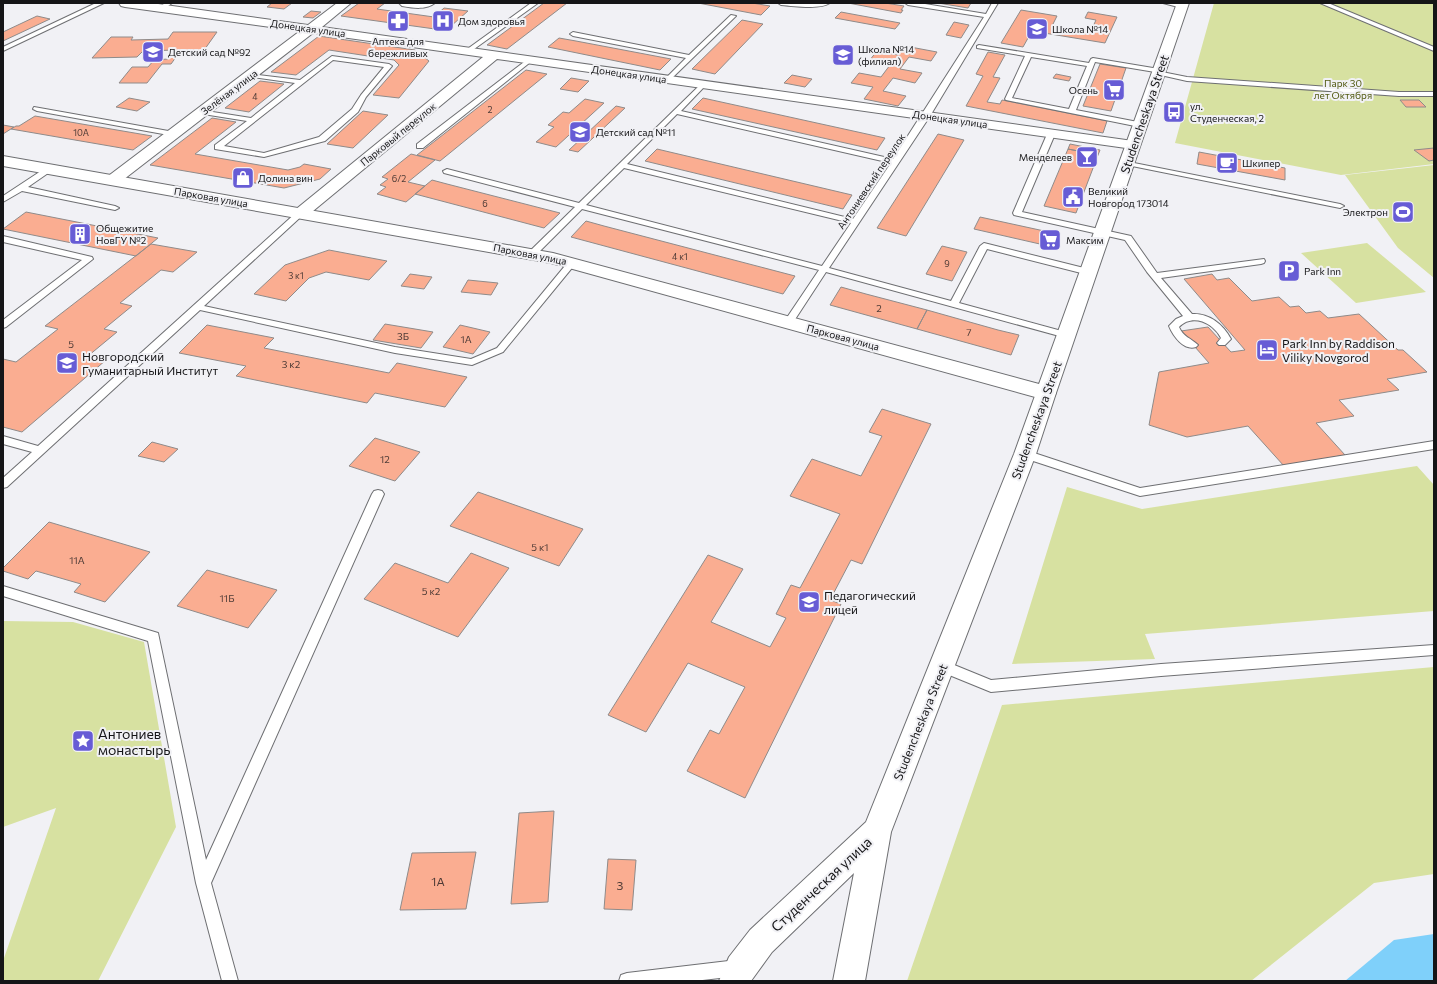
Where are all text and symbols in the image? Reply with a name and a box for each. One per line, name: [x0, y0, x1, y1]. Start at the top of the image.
pharmacy icon: Аптека для бережливых: [385, 8, 411, 34]
hospital icon: Дом здоровья: [430, 8, 456, 34]
place label: Дом здоровья: [458, 15, 525, 27]
school or university icon: Школа №14: [1024, 16, 1050, 42]
street label: Донецкая улица: [270, 17, 346, 39]
place label: Школа №14: [1052, 23, 1108, 35]
place label: Аптека для бережливых: [368, 35, 429, 59]
school or university icon: Детский сад №92: [140, 39, 166, 65]
school or university icon: Школа №14 (филиал): [830, 42, 856, 68]
place label: Школа №14 (филиал): [858, 43, 914, 67]
place label: Детский сад №92: [168, 46, 251, 58]
street label: Studencheskaya Street: [1117, 53, 1171, 175]
street label: Донецкая улица: [591, 63, 667, 85]
street label: Зелёная улица: [198, 67, 260, 117]
supermarket icon: Осень: [1101, 77, 1127, 103]
park label: Парк 30 лет Октября: [1314, 77, 1372, 101]
place label: Осень: [1069, 84, 1098, 96]
house number: 4: [252, 91, 258, 102]
street label: Парковый переулок: [358, 99, 439, 168]
bus stop icon: ул. Студенческая, 2: [1161, 99, 1187, 125]
place label: ул. Студенческая, 2: [1190, 100, 1265, 124]
house number: 2: [488, 104, 493, 115]
street label: Донецкая улица: [912, 108, 988, 130]
school or university icon: Детский сад №11: [567, 119, 593, 145]
place label: Детский сад №11: [596, 126, 676, 138]
house number: 10А: [73, 127, 89, 138]
street label: Антониевский переулок: [834, 130, 908, 231]
bar icon: Менделеев: [1074, 144, 1100, 170]
cafe icon: Шкипер: [1214, 150, 1240, 176]
place label: Менделеев: [1019, 151, 1072, 163]
place label: Шкипер: [1242, 157, 1281, 169]
shop icon: Долина вин: [230, 165, 256, 191]
place label: Долина вин: [258, 172, 313, 184]
house number: 6/2: [392, 173, 406, 184]
public building icon: Великий Новгород 173014: [1060, 184, 1086, 210]
street label: Парковая улица: [173, 185, 249, 209]
place label: Великий Новгород 173014: [1088, 185, 1169, 209]
house number: 6: [482, 198, 488, 209]
sports icon: Электрон: [1390, 199, 1416, 225]
place label: Электрон: [1343, 206, 1388, 218]
building icon: Общежитие НовГУ №2: [67, 221, 93, 247]
place label: Общежитие НовГУ №2: [96, 222, 153, 246]
supermarket icon: Максим: [1037, 227, 1063, 253]
place label: Максим: [1066, 234, 1104, 246]
street label: Парковая улица: [492, 241, 568, 267]
house number: 4 к1: [672, 251, 688, 262]
house number: 9: [944, 258, 950, 269]
parking icon: Park Inn: [1276, 258, 1302, 284]
place label: Park Inn: [1304, 265, 1341, 277]
house number: 3 к1: [288, 270, 304, 281]
house number: 2: [876, 302, 882, 314]
street label: Парковая улица: [805, 322, 881, 352]
house number: 7: [966, 326, 972, 338]
house number: 3Б: [397, 330, 409, 342]
house number: 1А: [460, 333, 472, 345]
place label: Park Inn by Raddison Viliky Novgorod: [1282, 336, 1395, 364]
hotel icon: Park Inn by Raddison Viliky Novgorod: [1254, 337, 1280, 363]
house number: 5: [68, 338, 74, 350]
place label: Новгородский Гуманитарный Институт: [82, 349, 218, 377]
school or university icon: Новгородский Гуманитарный Институт: [54, 350, 80, 376]
house number: 3 к2: [282, 358, 301, 370]
street label: Studencheskaya Street: [1008, 359, 1064, 481]
house number: 12: [380, 453, 390, 465]
house number: 5 к1: [531, 541, 549, 553]
house number: 11А: [69, 554, 85, 566]
house number: 5 к2: [422, 585, 441, 597]
place label: Педагогический лицей: [824, 588, 916, 616]
school or university icon: Педагогический лицей: [796, 589, 822, 615]
house number: 11Б: [220, 592, 234, 604]
street label: Studencheskaya Street: [890, 662, 950, 782]
place label: Антониев монастырь: [98, 725, 171, 758]
place icon: Антониев монастырь: [70, 728, 96, 754]
street label: Студенческая улица: [767, 833, 875, 935]
house number: 1А: [431, 874, 445, 888]
house number: 3: [617, 878, 624, 892]

